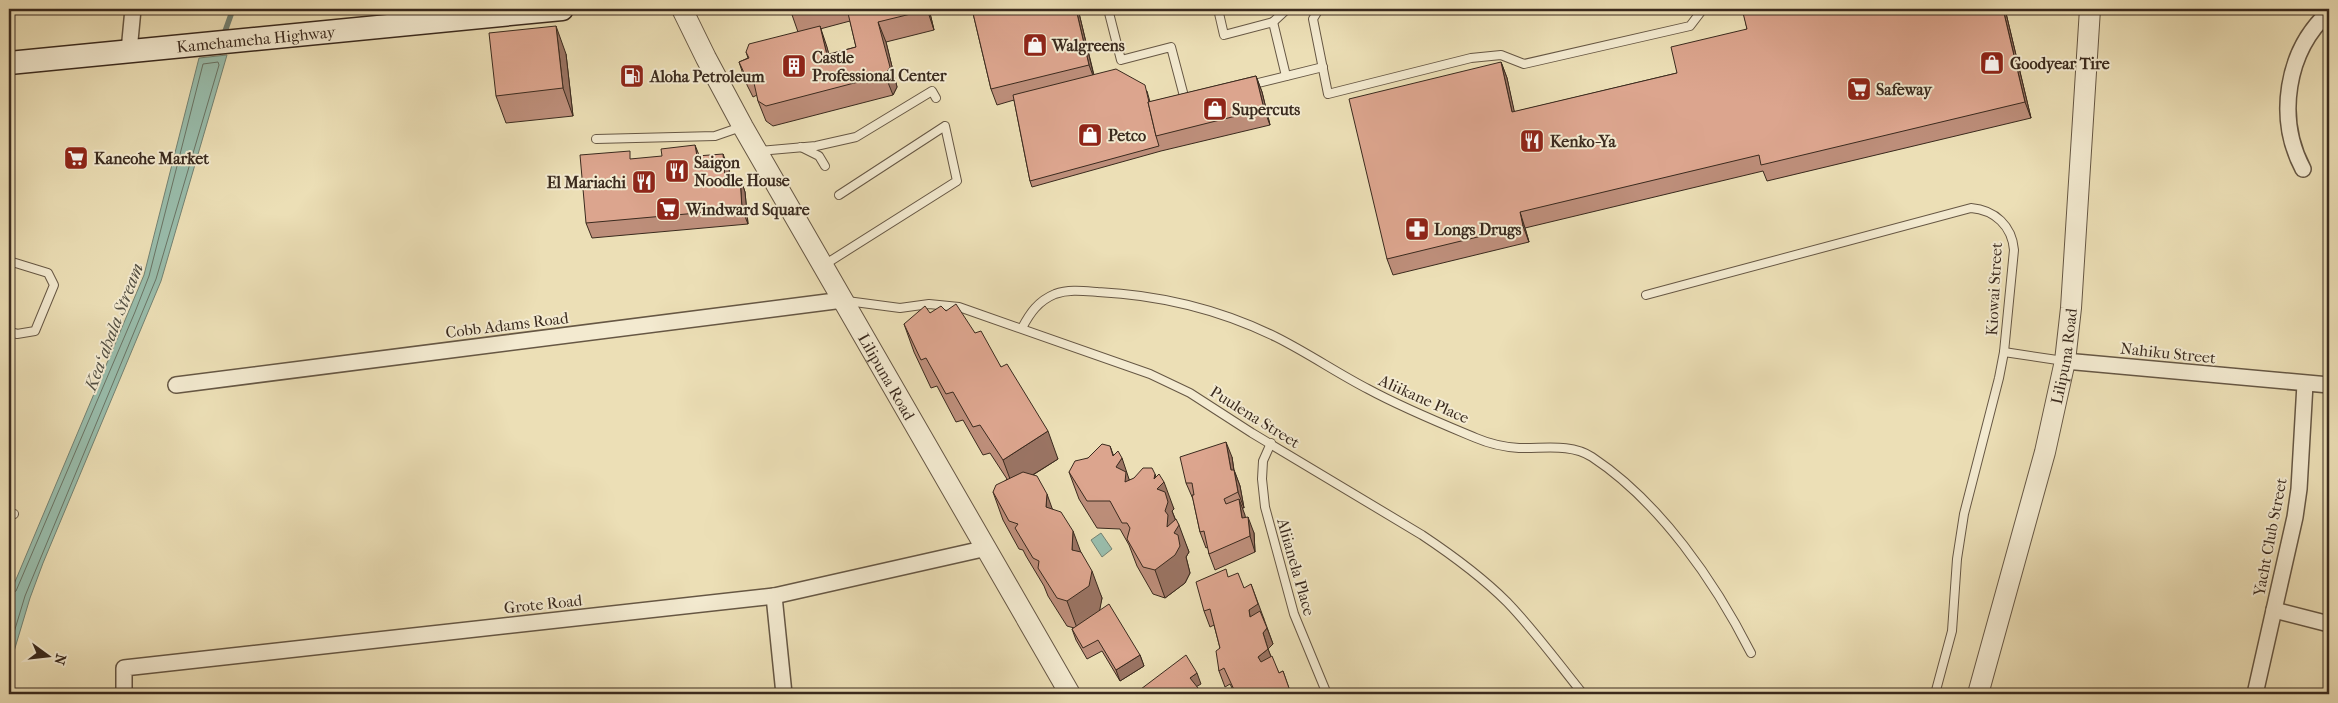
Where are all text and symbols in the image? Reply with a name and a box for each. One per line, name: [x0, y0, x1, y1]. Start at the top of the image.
street label: Kamehameha Highway: [175, 22, 337, 56]
shop icon: Walgreens: [1022, 32, 1048, 58]
place label: Walgreens: [1051, 36, 1125, 56]
place label: Castle Professional Center: [812, 48, 948, 85]
shop icon: Goodyear Tire: [1979, 50, 2005, 76]
building icon: Castle Professional Center: [781, 53, 807, 79]
place label: Goodyear Tire: [2010, 54, 2110, 74]
fuel station icon: Aloha Petroleum: [619, 63, 645, 89]
place label: Aloha Petroleum: [649, 67, 765, 86]
supermarket icon: Safeway: [1846, 76, 1872, 102]
place label: Safeway: [1876, 80, 1933, 100]
shop icon: Supercuts: [1202, 96, 1228, 122]
place label: Supercuts: [1232, 100, 1300, 120]
shop icon: Petco: [1077, 122, 1103, 148]
place label: Petco: [1108, 126, 1146, 145]
restaurant icon: Kenko-Ya: [1519, 128, 1545, 154]
place label: Kenko-Ya: [1550, 132, 1616, 151]
supermarket icon: Kaneohe Market: [63, 145, 89, 171]
place label: Kaneohe Market: [94, 149, 209, 168]
place label: Saigon Noodle House: [694, 153, 790, 190]
restaurant icon: Saigon Noodle House: [664, 158, 690, 184]
restaurant icon: El Mariachi: [631, 169, 657, 195]
place label: El Mariachi: [547, 173, 626, 192]
supermarket icon: Windward Square: [655, 196, 681, 222]
place label: Windward Square: [685, 200, 810, 220]
pharmacy icon: Longs Drugs: [1404, 216, 1430, 242]
place label: Longs Drugs: [1434, 220, 1522, 240]
street label: Kiowai Street: [1982, 242, 2006, 336]
water label: Keaʻahala Stream: [79, 260, 148, 396]
street label: Lilipuna Road: [2046, 307, 2080, 406]
street label: Cobb Adams Road: [444, 308, 570, 342]
street label: Lilipuna Road: [855, 330, 920, 424]
street label: Nahiku Street: [2119, 339, 2217, 367]
street label: Aliikane Place: [1375, 370, 1472, 427]
street label: Puulena Street: [1207, 382, 1304, 452]
street label: Yacht Club Street: [2249, 476, 2291, 599]
street label: Aliianela Place: [1273, 515, 1319, 618]
street label: Grote Road: [503, 590, 583, 618]
north arrow: [22, 630, 72, 680]
text: N: [50, 652, 70, 667]

